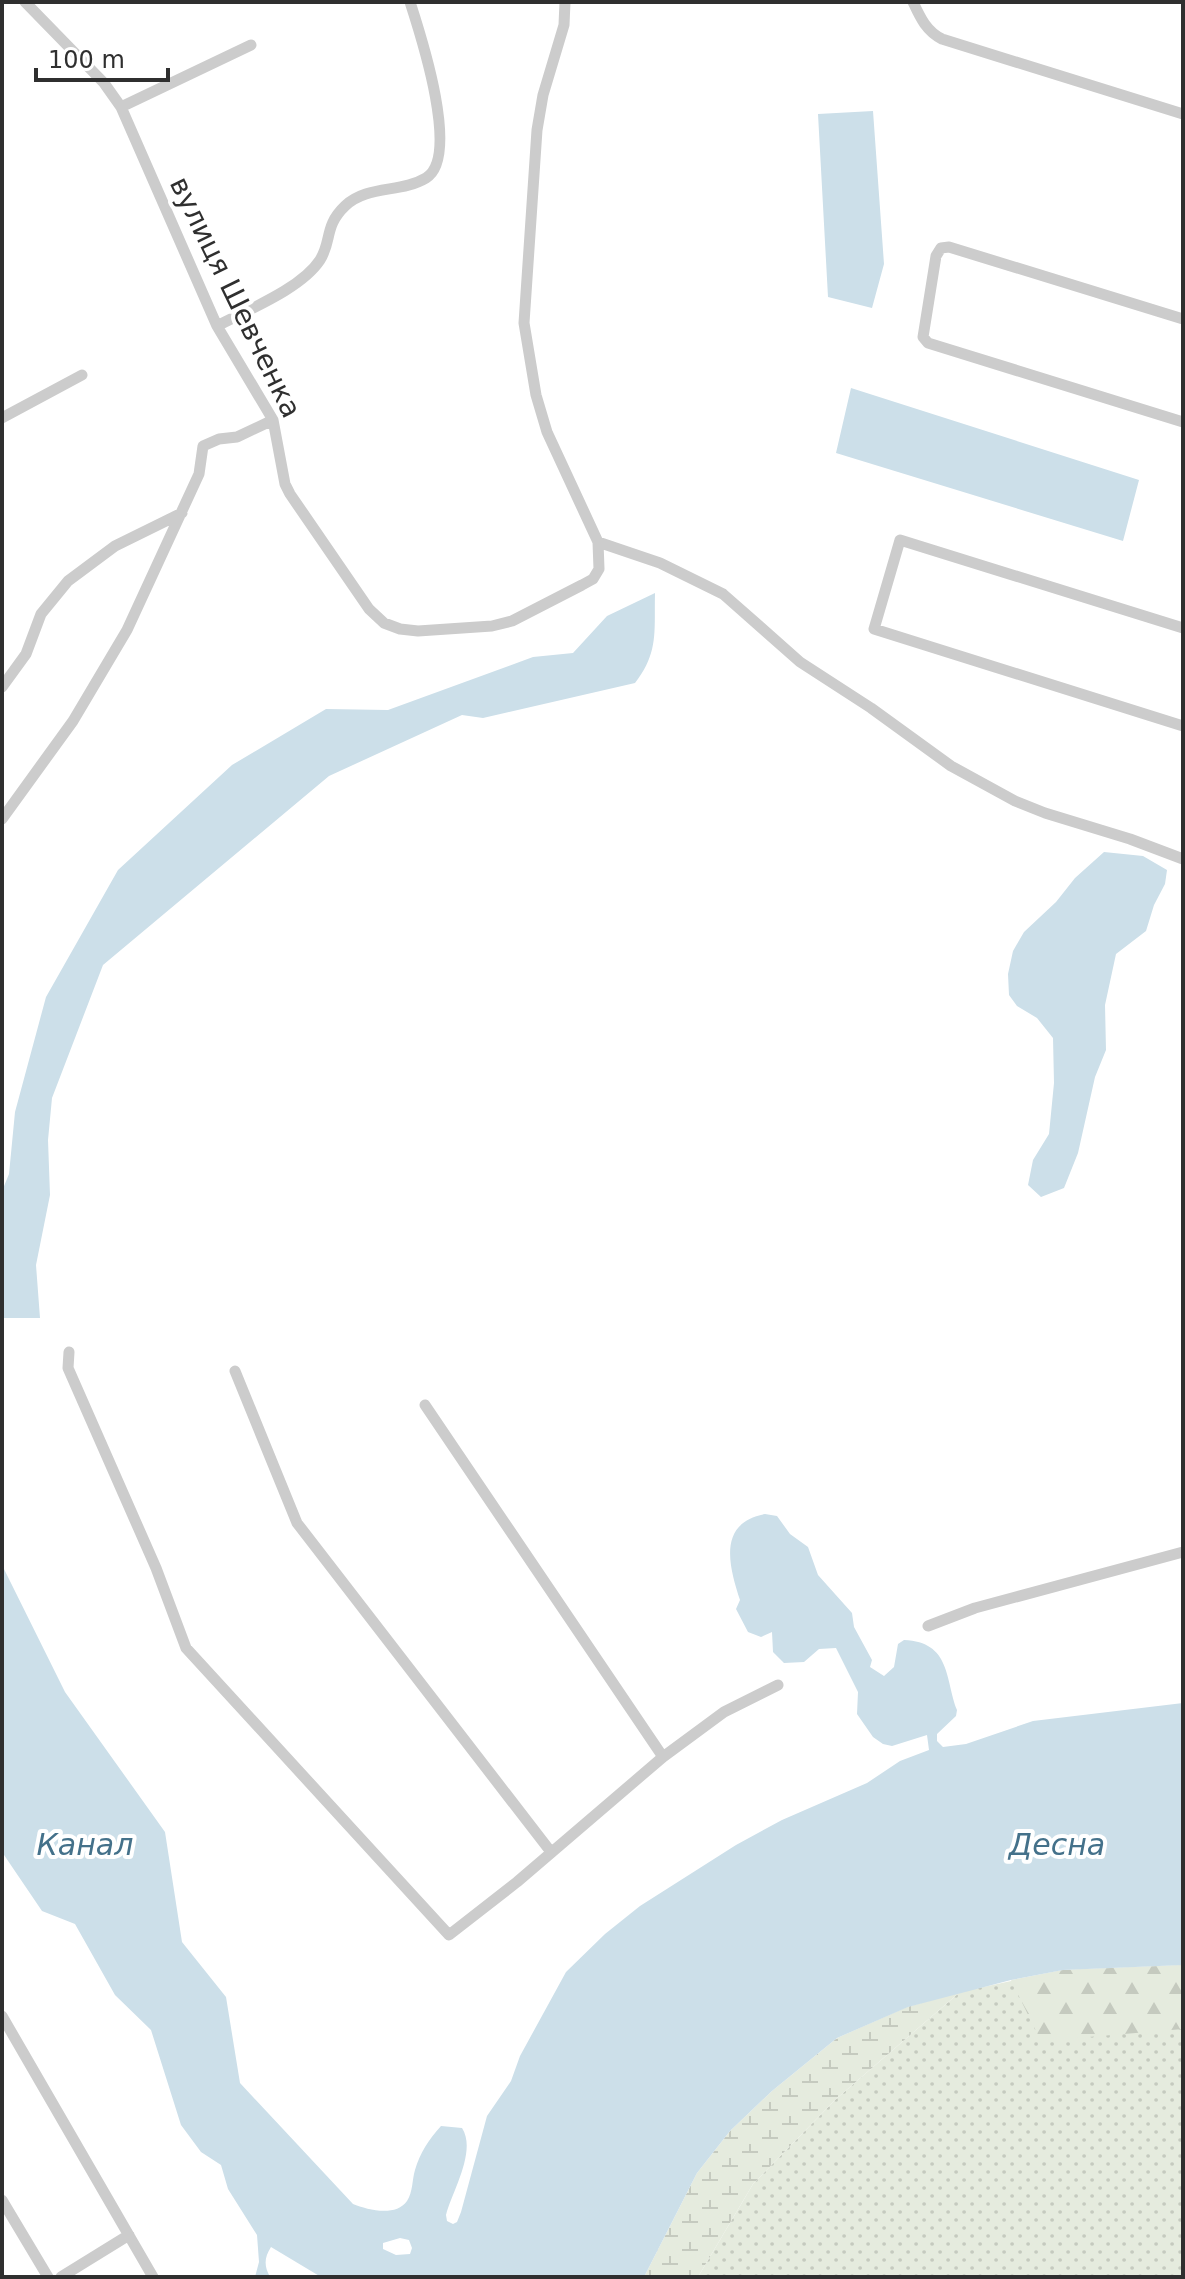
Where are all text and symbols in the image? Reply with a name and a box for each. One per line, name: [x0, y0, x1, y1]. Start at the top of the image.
scale bar: [36, 32, 168, 82]
text: 100 m: [48, 46, 125, 74]
street label: вулиця Шевченка: [163, 171, 308, 423]
water label: Канал: [37, 1827, 133, 1862]
water label: Десна: [1007, 1827, 1105, 1862]

